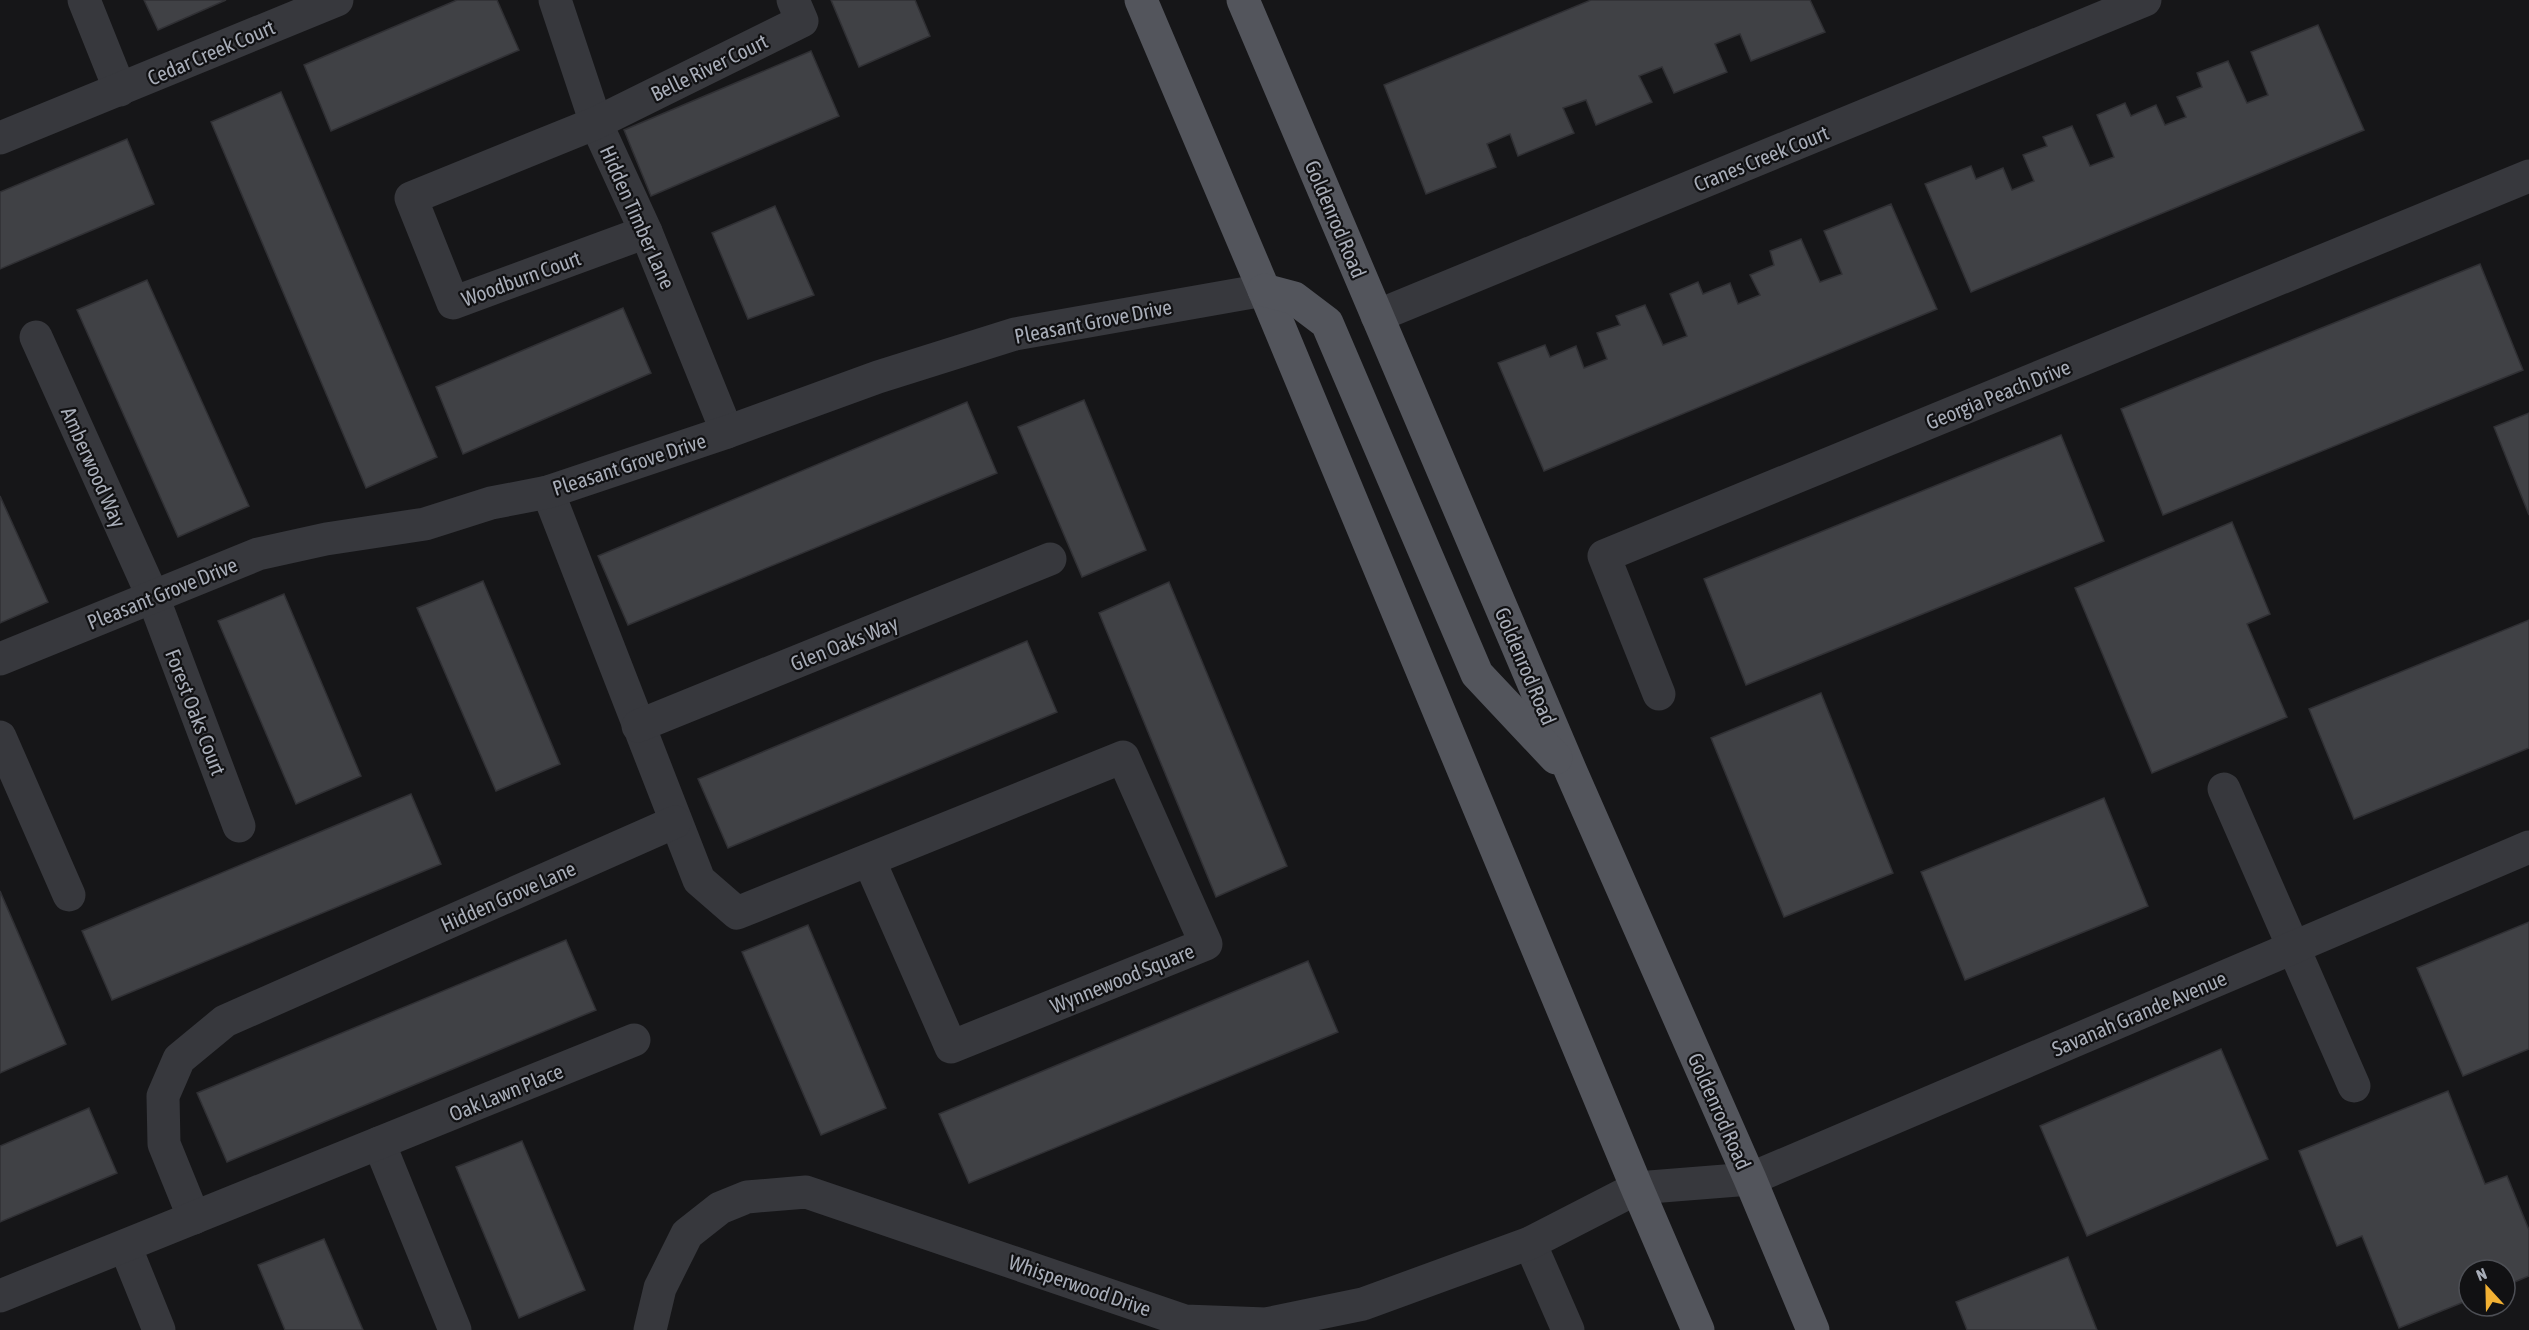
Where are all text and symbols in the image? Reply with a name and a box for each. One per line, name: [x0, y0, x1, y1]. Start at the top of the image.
street label: Cedar Creek Court: [144, 14, 278, 90]
street label: Belle River Court: [647, 28, 771, 106]
street label: Cranes Creek Court: [1690, 120, 1832, 196]
street label: Hidden Timber Lane: [596, 142, 680, 292]
street label: Goldenrod Road: [1301, 157, 1371, 281]
street label: Woodburn Court: [458, 245, 584, 311]
street label: Pleasant Grove Drive: [1012, 294, 1174, 348]
street label: Georgia Peach Drive: [1922, 354, 2074, 434]
street label: Amberwood Way: [57, 403, 131, 531]
street label: Pleasant Grove Drive: [549, 428, 709, 500]
street label: Pleasant Grove Drive: [83, 552, 241, 634]
street label: Goldenrod Road: [1491, 604, 1561, 728]
street label: Glen Oaks Way: [787, 610, 902, 675]
street label: Forest Oaks Court: [161, 646, 231, 778]
street label: Hidden Grove Lane: [437, 856, 579, 936]
street label: Wynnewood Square: [1047, 938, 1197, 1018]
street label: Savanah Grande Avenue: [2048, 965, 2230, 1061]
street label: Goldenrod Road: [1684, 1049, 1756, 1173]
street label: Oak Lawn Place: [446, 1058, 566, 1126]
street label: Whisperwood Drive: [1006, 1249, 1154, 1321]
north arrow: [2457, 1258, 2517, 1318]
text: N: [2474, 1264, 2489, 1284]

